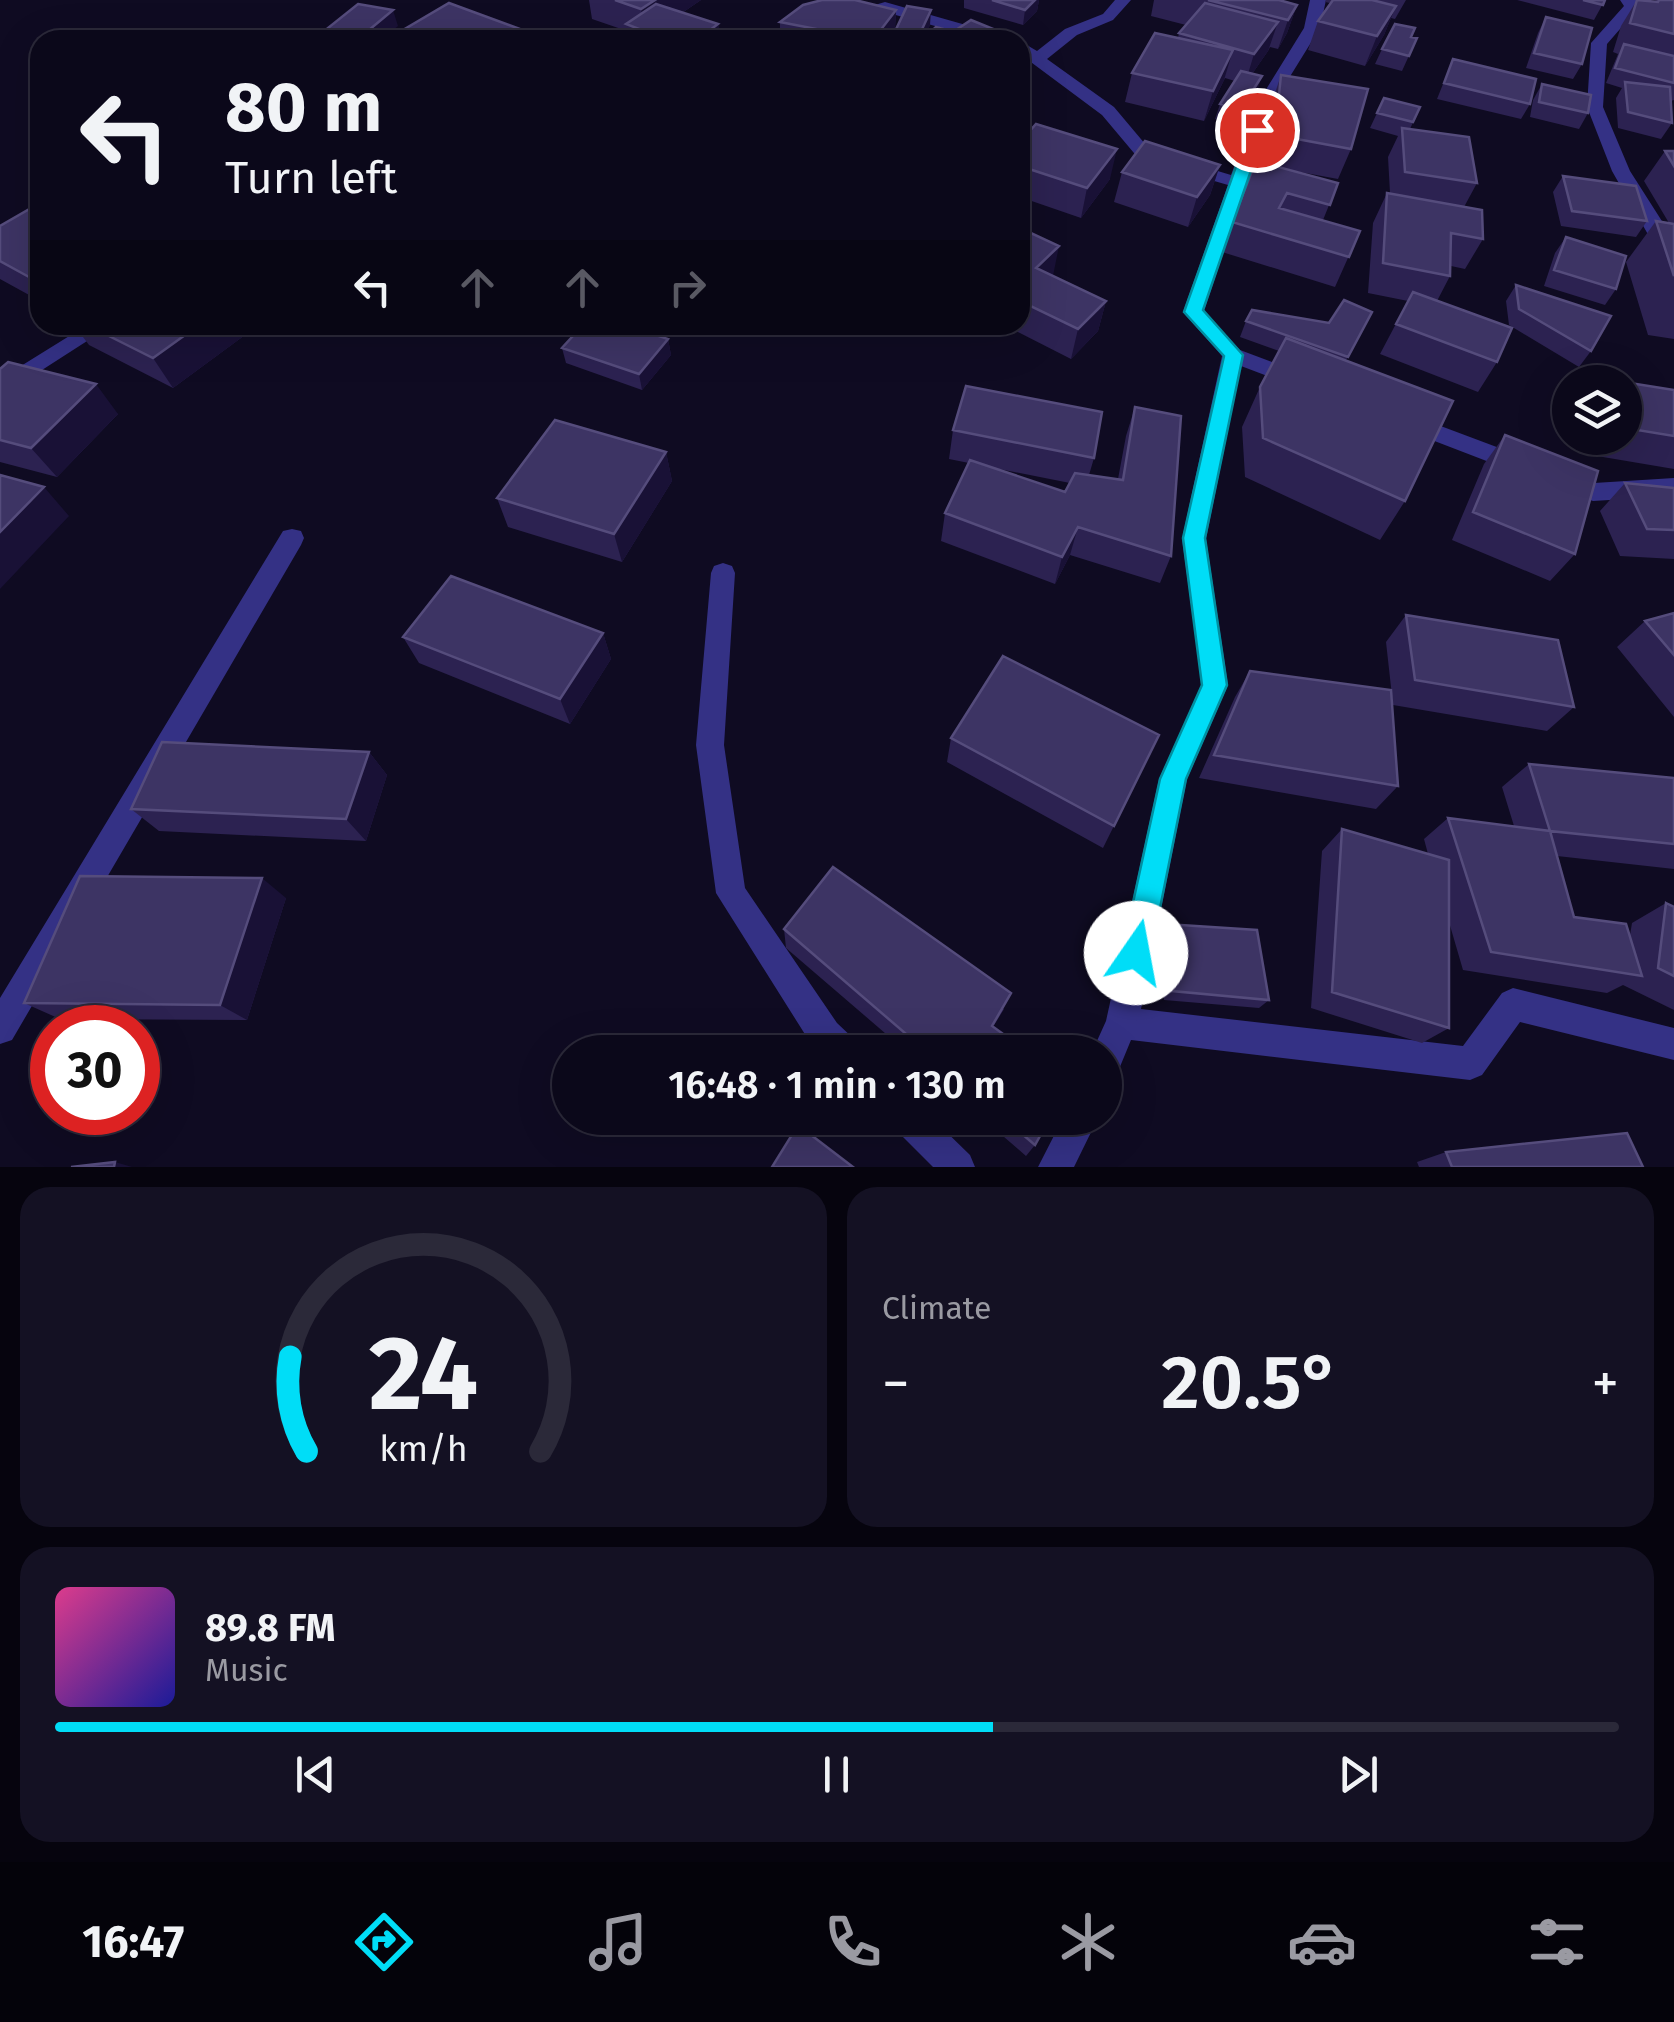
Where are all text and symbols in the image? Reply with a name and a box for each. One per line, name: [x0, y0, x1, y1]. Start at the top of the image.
text: 80 m: [225, 66, 382, 150]
icon: left: [60, 70, 190, 200]
pin: [1215, 88, 1300, 173]
icon: arrive: [1230, 103, 1285, 158]
text: Turn left: [225, 151, 397, 205]
icon: left: [345, 260, 400, 315]
icon: ahead: [450, 260, 505, 315]
icon: ahead: [555, 260, 610, 315]
icon: right: [660, 260, 715, 315]
map controls: [1552, 365, 1642, 455]
button: layers: [1552, 365, 1642, 455]
position arrow: [1084, 901, 1188, 1005]
speed limit sign: 30: [30, 1005, 160, 1135]
text: 16:48 · 1 min · 130 m: [668, 1062, 1006, 1108]
text: Climate: [882, 1289, 991, 1327]
text: 24: [369, 1312, 478, 1437]
text: 20.5°: [1161, 1338, 1340, 1428]
text: −: [882, 1351, 910, 1417]
text: +: [1592, 1351, 1619, 1417]
text: km/h: [379, 1428, 468, 1470]
text: 89.8 FM: [205, 1605, 335, 1651]
text: Music: [205, 1651, 288, 1689]
icon: previous: [288, 1747, 343, 1802]
icon: pause: [809, 1747, 864, 1802]
icon: next: [1331, 1747, 1386, 1802]
icon: directions: [349, 1907, 419, 1977]
icon: music: [583, 1907, 653, 1977]
icon: phone: [818, 1907, 888, 1977]
icon: climate: [1053, 1907, 1123, 1977]
icon: car: [1287, 1907, 1357, 1977]
icon: filters: [1522, 1907, 1592, 1977]
text: 16:47: [82, 1915, 184, 1969]

